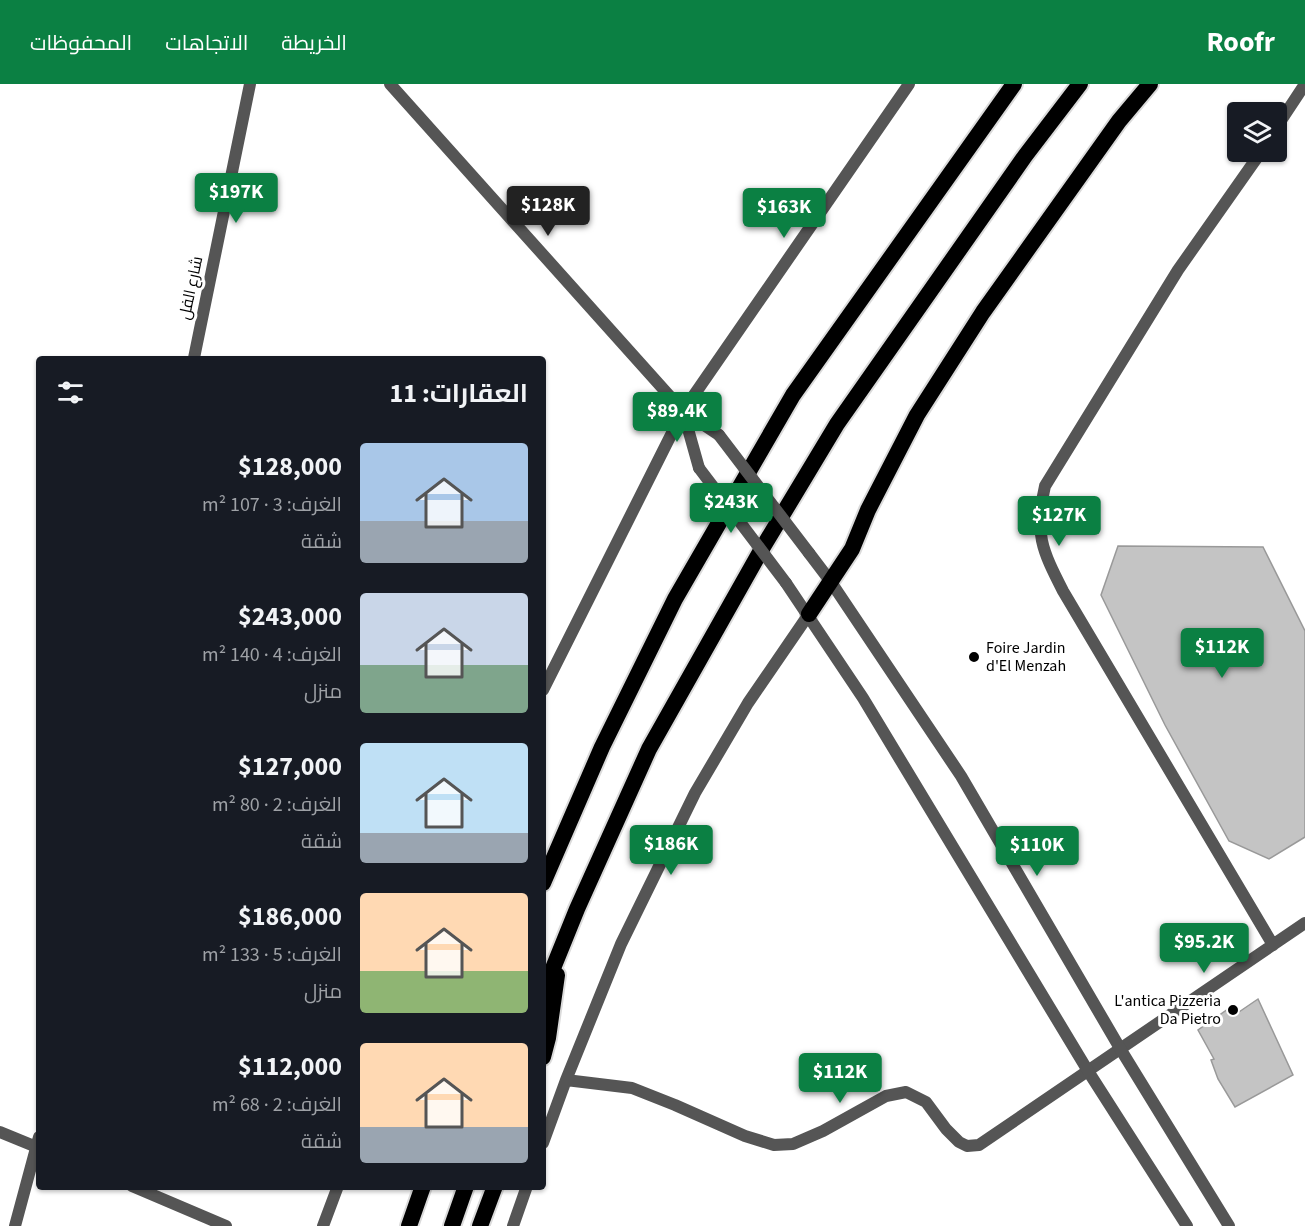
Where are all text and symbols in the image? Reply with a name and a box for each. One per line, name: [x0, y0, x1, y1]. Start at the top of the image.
text: Roofr: [1206, 22, 1275, 62]
text: المحفوظات: [30, 28, 132, 58]
text: الاتجاهات: [165, 28, 248, 58]
text: الخريطة: [281, 28, 347, 58]
map controls: [1227, 102, 1287, 162]
button: layers: [1227, 102, 1287, 162]
pin: $197K: [194, 173, 278, 224]
text: $197K: [209, 178, 263, 206]
pin: $128K: [506, 186, 590, 237]
pin: $163K: [742, 188, 826, 239]
text: $128K: [521, 191, 575, 219]
text: $163K: [757, 193, 811, 221]
street label: شارع الفل: [174, 254, 208, 322]
text: العقارات: 11: [389, 375, 528, 412]
icon: filters: [54, 376, 87, 409]
pin: $89.4K: [628, 392, 726, 443]
text: $89.4K: [647, 397, 707, 425]
text: $128,000: [238, 448, 342, 485]
icon: home: [408, 467, 480, 539]
pin: $243K: [689, 483, 773, 534]
text: $243K: [704, 488, 758, 516]
text: الغرف: 3 · 107 m²: [202, 491, 342, 519]
pin: $127K: [1017, 496, 1101, 547]
text: $127K: [1032, 501, 1086, 529]
text: شقة: [301, 528, 342, 556]
text: $243,000: [238, 598, 342, 635]
icon: home: [408, 617, 480, 689]
pin: $112K: [1180, 628, 1264, 679]
text: $112K: [1195, 633, 1249, 661]
place label: Foire Jardin d'El Menzah: [986, 637, 1066, 677]
text: الغرف: 4 · 140 m²: [202, 641, 342, 669]
marker: Foire Jardin d'El Menzah: [967, 650, 981, 664]
text: منزل: [304, 678, 342, 706]
text: $127,000: [238, 748, 342, 785]
icon: home: [408, 767, 480, 839]
text: الغرف: 2 · 80 m²: [212, 791, 342, 819]
pin: $186K: [629, 825, 713, 876]
pin: $110K: [995, 826, 1079, 877]
text: شقة: [301, 828, 342, 856]
text: $186K: [644, 830, 698, 858]
text: $110K: [1010, 831, 1064, 859]
text: $186,000: [238, 898, 342, 935]
icon: home: [408, 917, 480, 989]
pin: $95.2K: [1155, 923, 1253, 974]
text: $95.2K: [1174, 928, 1234, 956]
text: الغرف: 5 · 133 m²: [202, 941, 342, 969]
text: منزل: [304, 978, 342, 1006]
place label: L'antica Pizzeria Da Pietro: [1114, 990, 1221, 1030]
marker: L'antica Pizzeria Da Pietro: [1226, 1003, 1240, 1017]
text: $112,000: [238, 1048, 342, 1085]
pin: $112K: [798, 1053, 882, 1104]
text: $112K: [813, 1058, 867, 1086]
icon: home: [408, 1067, 480, 1139]
text: الغرف: 2 · 68 m²: [212, 1091, 342, 1119]
text: شقة: [301, 1128, 342, 1156]

